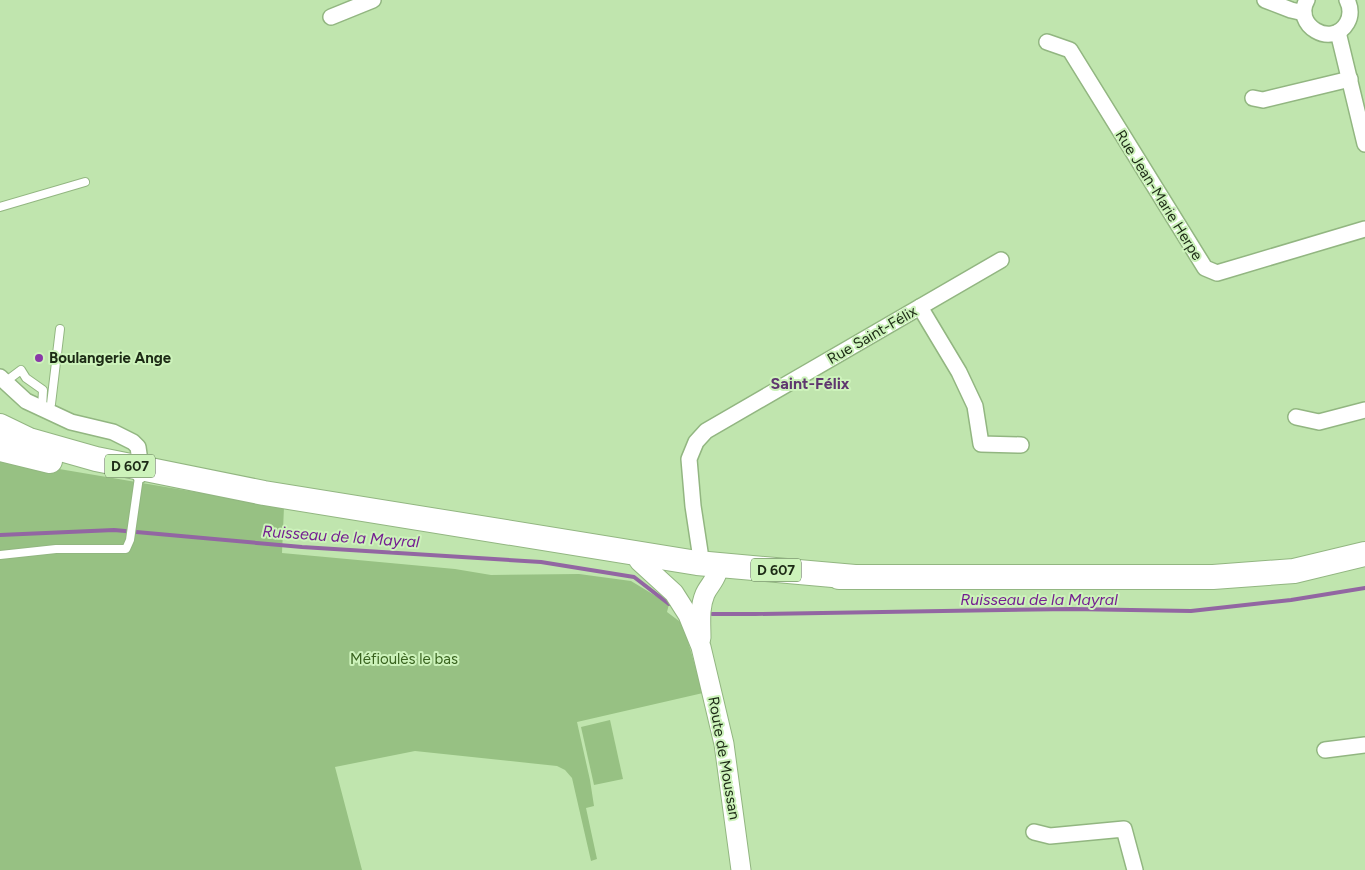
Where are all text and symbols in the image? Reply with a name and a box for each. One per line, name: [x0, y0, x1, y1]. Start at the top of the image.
street label: Rue Jean-Marie Herpe: [1112, 127, 1206, 263]
street label: Rue Saint-Félix: [824, 302, 920, 368]
place label: Boulangerie Ange: [49, 349, 172, 367]
marker: Boulangerie Ange: [33, 352, 45, 364]
district label: Saint-Félix: [771, 374, 850, 393]
road number: D 607: [105, 454, 155, 478]
water label: Ruisseau de la Mayral: [262, 522, 421, 551]
road number: D 607: [751, 558, 801, 582]
water label: Ruisseau de la Mayral: [960, 590, 1118, 609]
park label: Méfioulès le bas: [350, 650, 458, 668]
street label: Route de Moussan: [704, 695, 744, 821]

